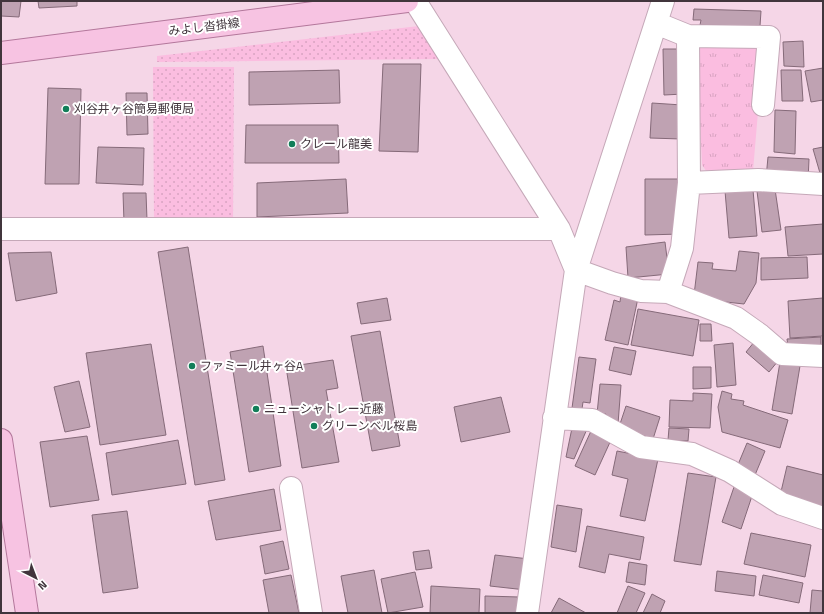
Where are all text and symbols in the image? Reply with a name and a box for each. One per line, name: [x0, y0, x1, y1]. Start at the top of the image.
street label: みよし沓掛線: [167, 13, 241, 40]
place label: 刈谷井ヶ谷簡易郵便局: [74, 99, 194, 118]
marker: 刈谷井ヶ谷簡易郵便局: [61, 104, 71, 114]
place label: クレール龍美: [300, 134, 372, 153]
marker: クレール龍美: [287, 139, 297, 149]
place label: ファミール井ヶ谷A: [200, 356, 303, 375]
marker: ファミール井ヶ谷A: [187, 361, 197, 371]
place label: ニューシャトレー近藤: [264, 399, 384, 418]
marker: ニューシャトレー近藤: [251, 404, 261, 414]
place label: グリーンベル桜島: [322, 416, 417, 435]
marker: グリーンベル桜島: [309, 421, 319, 431]
north arrow: [16, 558, 56, 598]
text: N: [35, 577, 51, 594]

